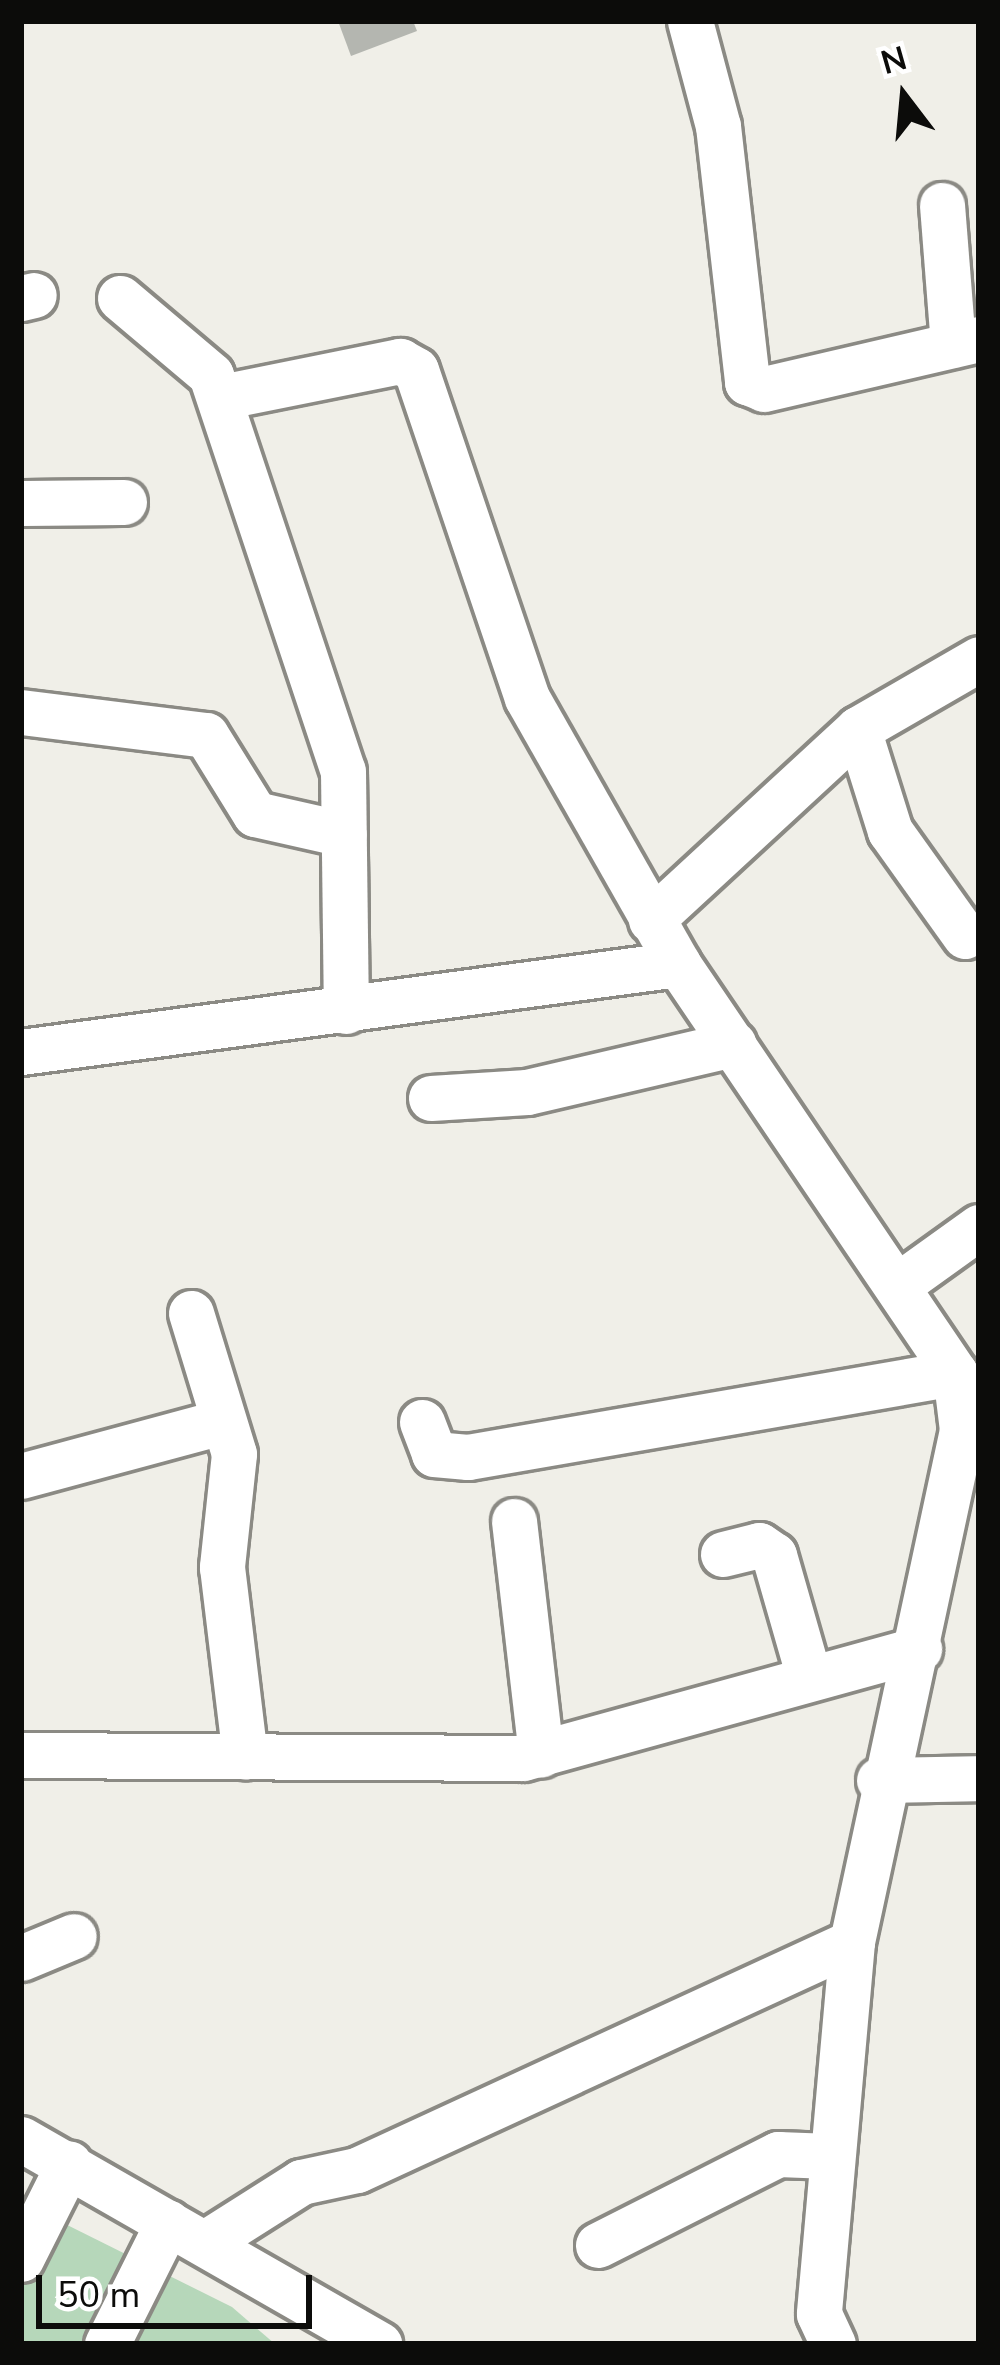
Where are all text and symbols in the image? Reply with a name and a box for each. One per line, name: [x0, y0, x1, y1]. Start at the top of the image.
north arrow: [844, 36, 964, 156]
text: N: [876, 36, 912, 86]
scale bar: [42, 2251, 318, 2325]
text: 50 m: [57, 2271, 140, 2320]

